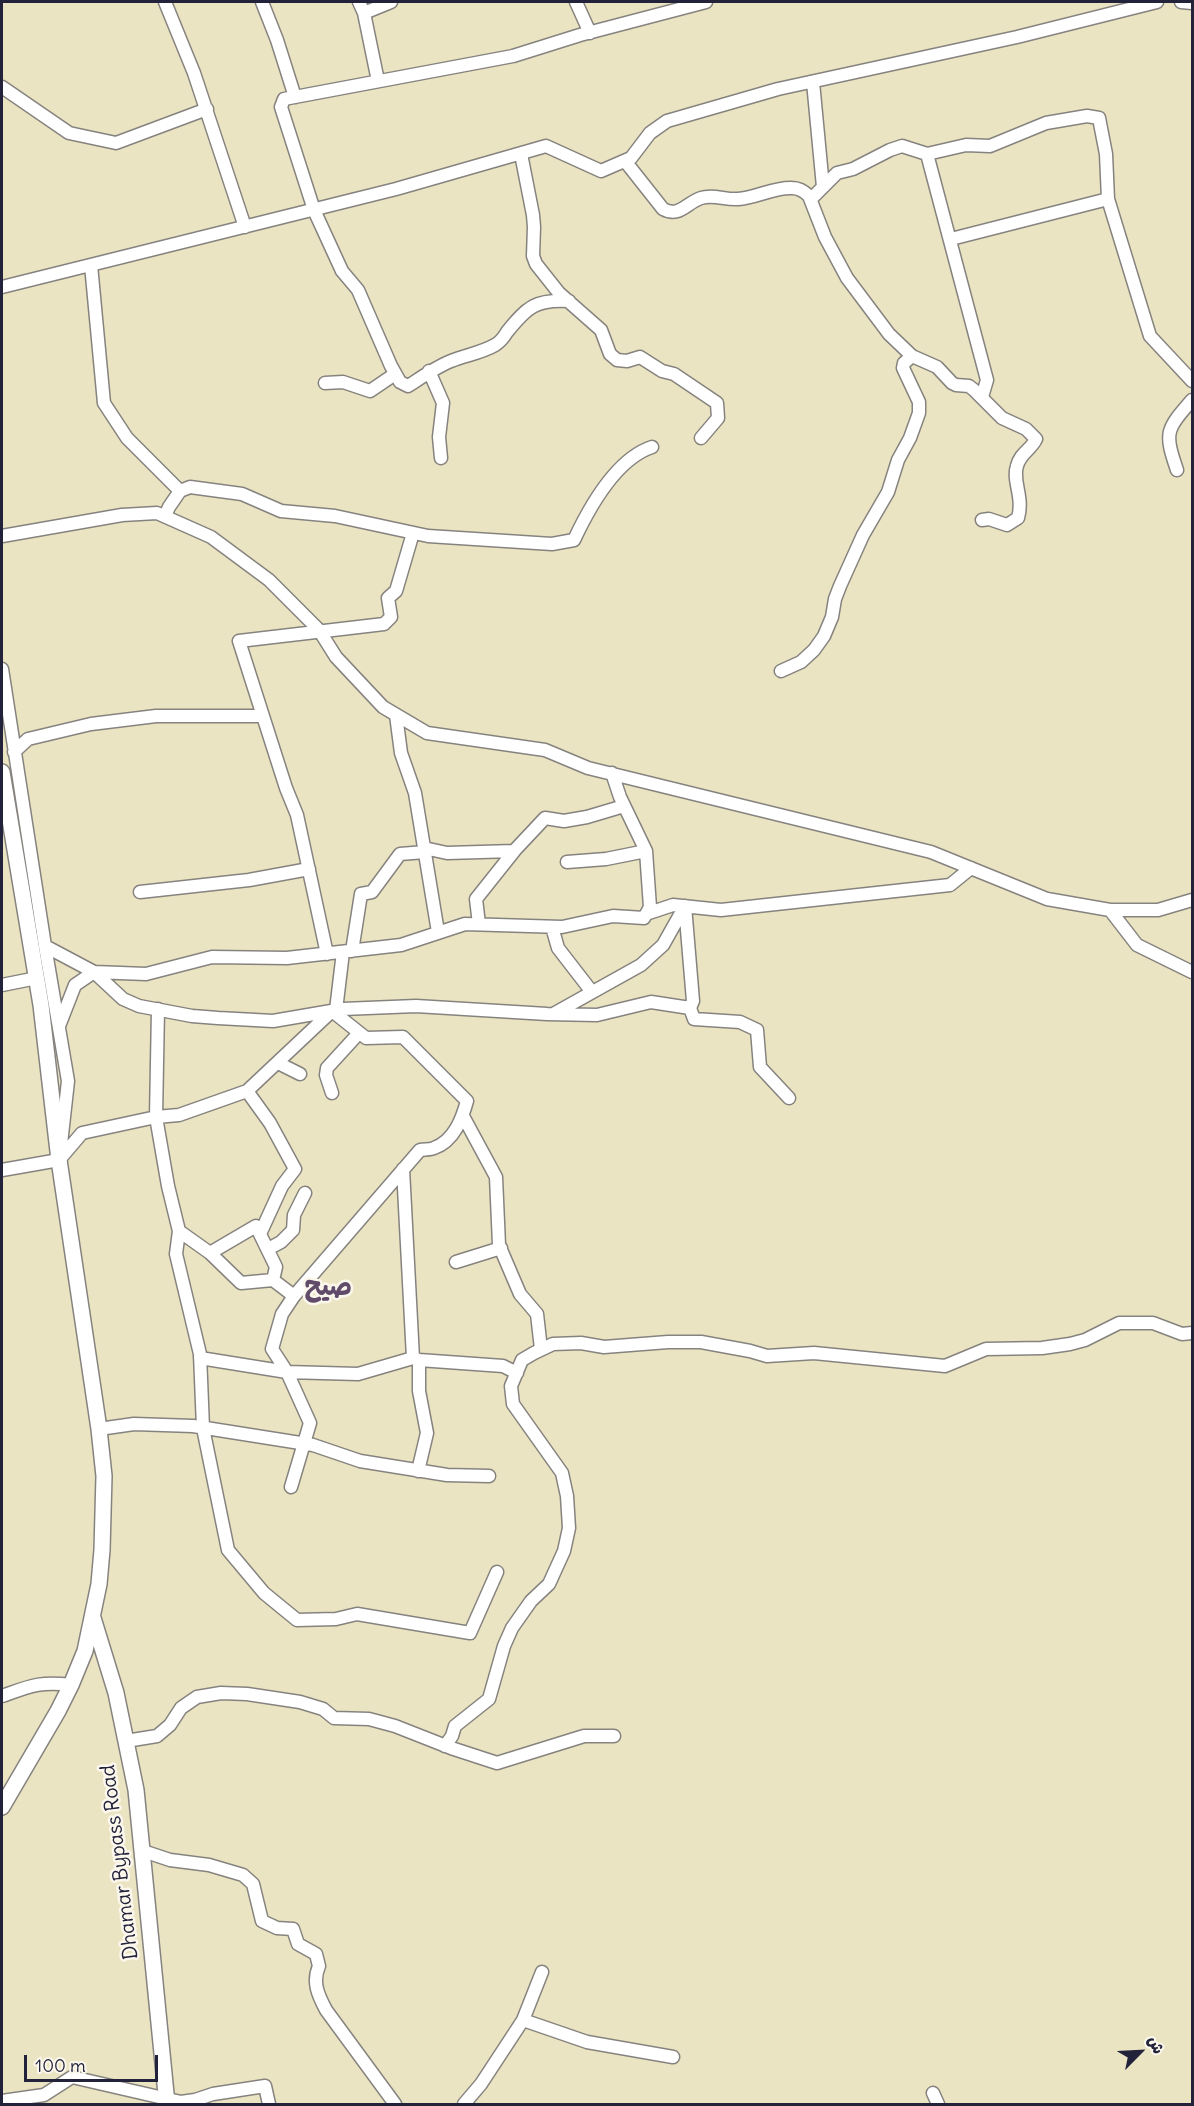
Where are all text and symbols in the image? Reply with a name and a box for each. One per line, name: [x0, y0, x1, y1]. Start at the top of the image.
district label: صيح: [304, 1272, 352, 1304]
street label: Dhamar Bypass Road: [96, 1763, 144, 1961]
north arrow: [1110, 2022, 1170, 2082]
text: ش: [1144, 2033, 1169, 2057]
scale bar: [27, 2043, 160, 2081]
text: 100 m: [35, 2054, 86, 2077]

